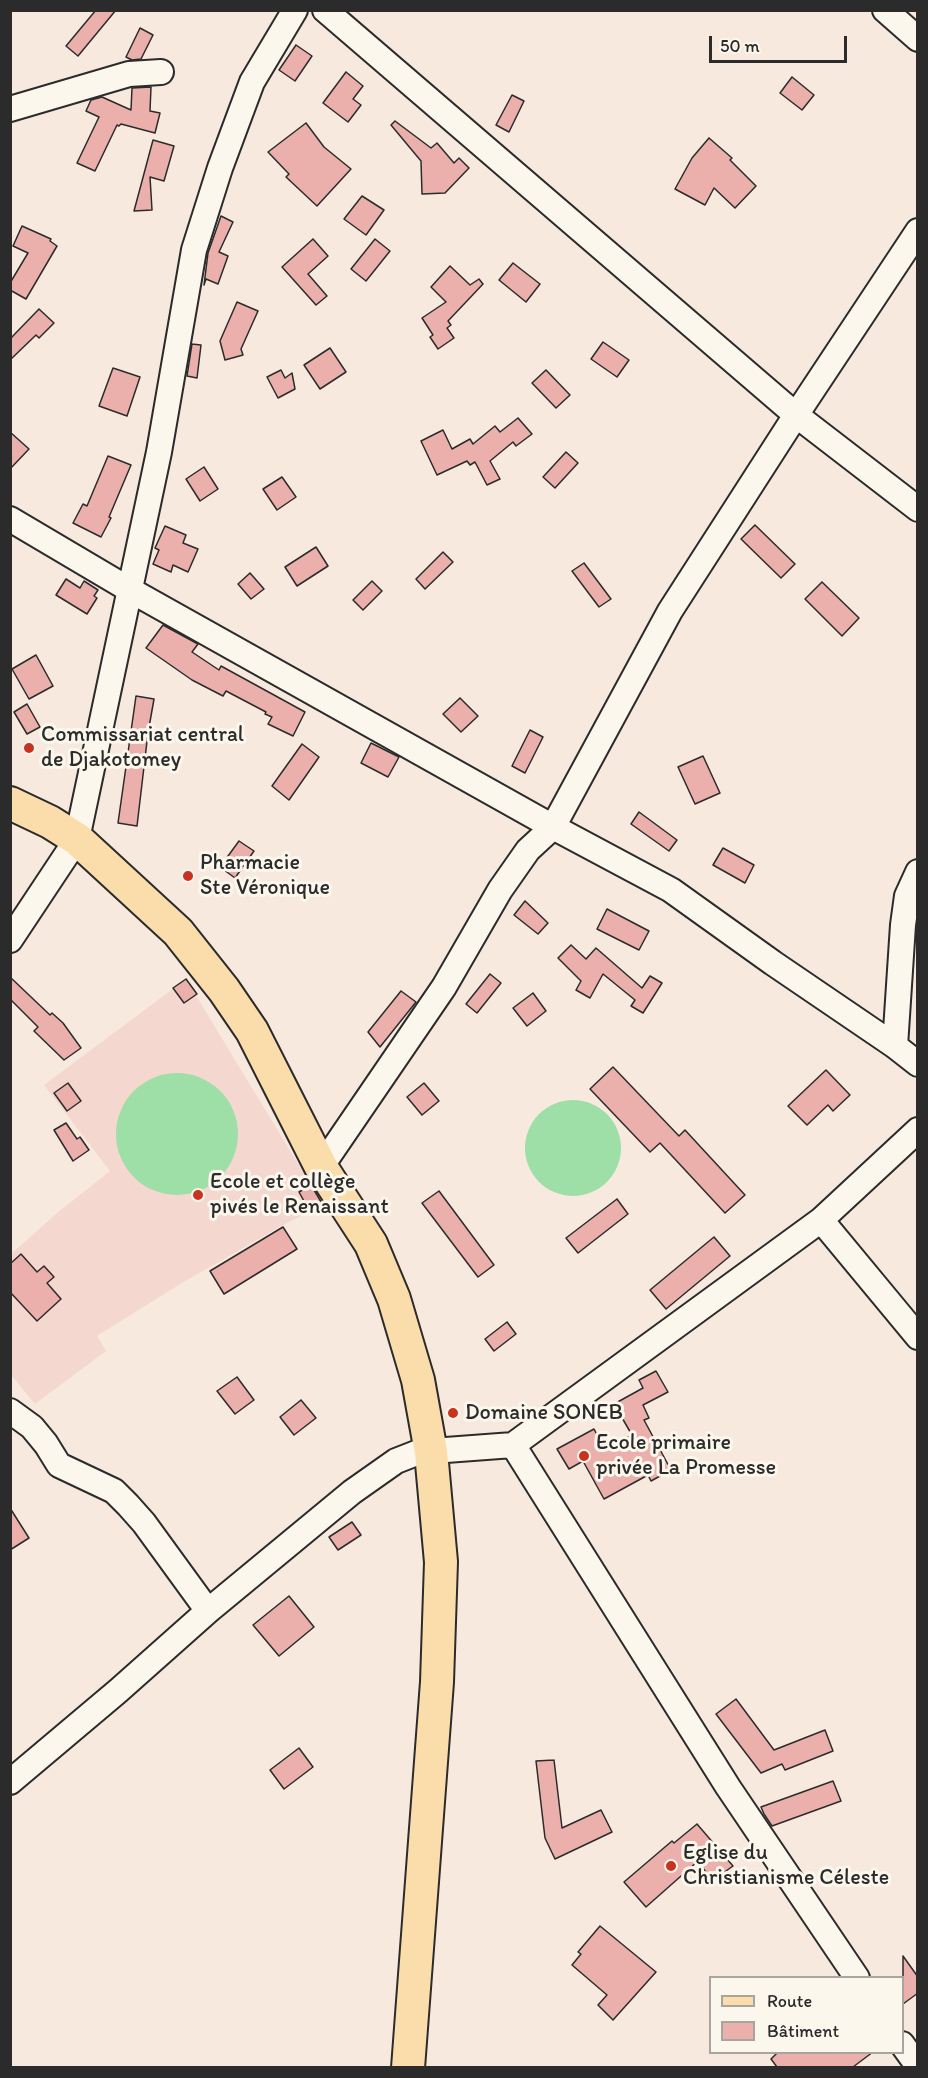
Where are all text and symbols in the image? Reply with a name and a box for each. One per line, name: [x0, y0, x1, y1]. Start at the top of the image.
scale bar: [712, 24, 850, 62]
text: 50 m: [720, 35, 760, 57]
place label: Commissariat central de Djakotomey: [41, 722, 244, 774]
marker: Commissariat central de Djakotomey: [22, 741, 36, 755]
place label: Pharmacie Ste Véronique: [200, 850, 330, 902]
marker: Pharmacie Ste Véronique: [181, 869, 195, 883]
place label: Ecole et collège pivés le Renaissant: [210, 1169, 389, 1220]
marker: Ecole et collège pivés le Renaissant: [191, 1188, 205, 1202]
place label: Domaine SONEB: [465, 1400, 623, 1426]
marker: Domaine SONEB: [446, 1406, 460, 1420]
place label: Ecole primaire privée La Promesse: [596, 1430, 776, 1482]
marker: Ecole primaire privée La Promesse: [577, 1449, 591, 1463]
place label: Eglise du Christianisme Céleste: [683, 1840, 889, 1892]
marker: Eglise du Christianisme Céleste: [664, 1859, 678, 1873]
legend: [709, 1976, 904, 2054]
text: Route: [767, 1990, 812, 2012]
text: Bâtiment: [767, 2020, 839, 2042]

